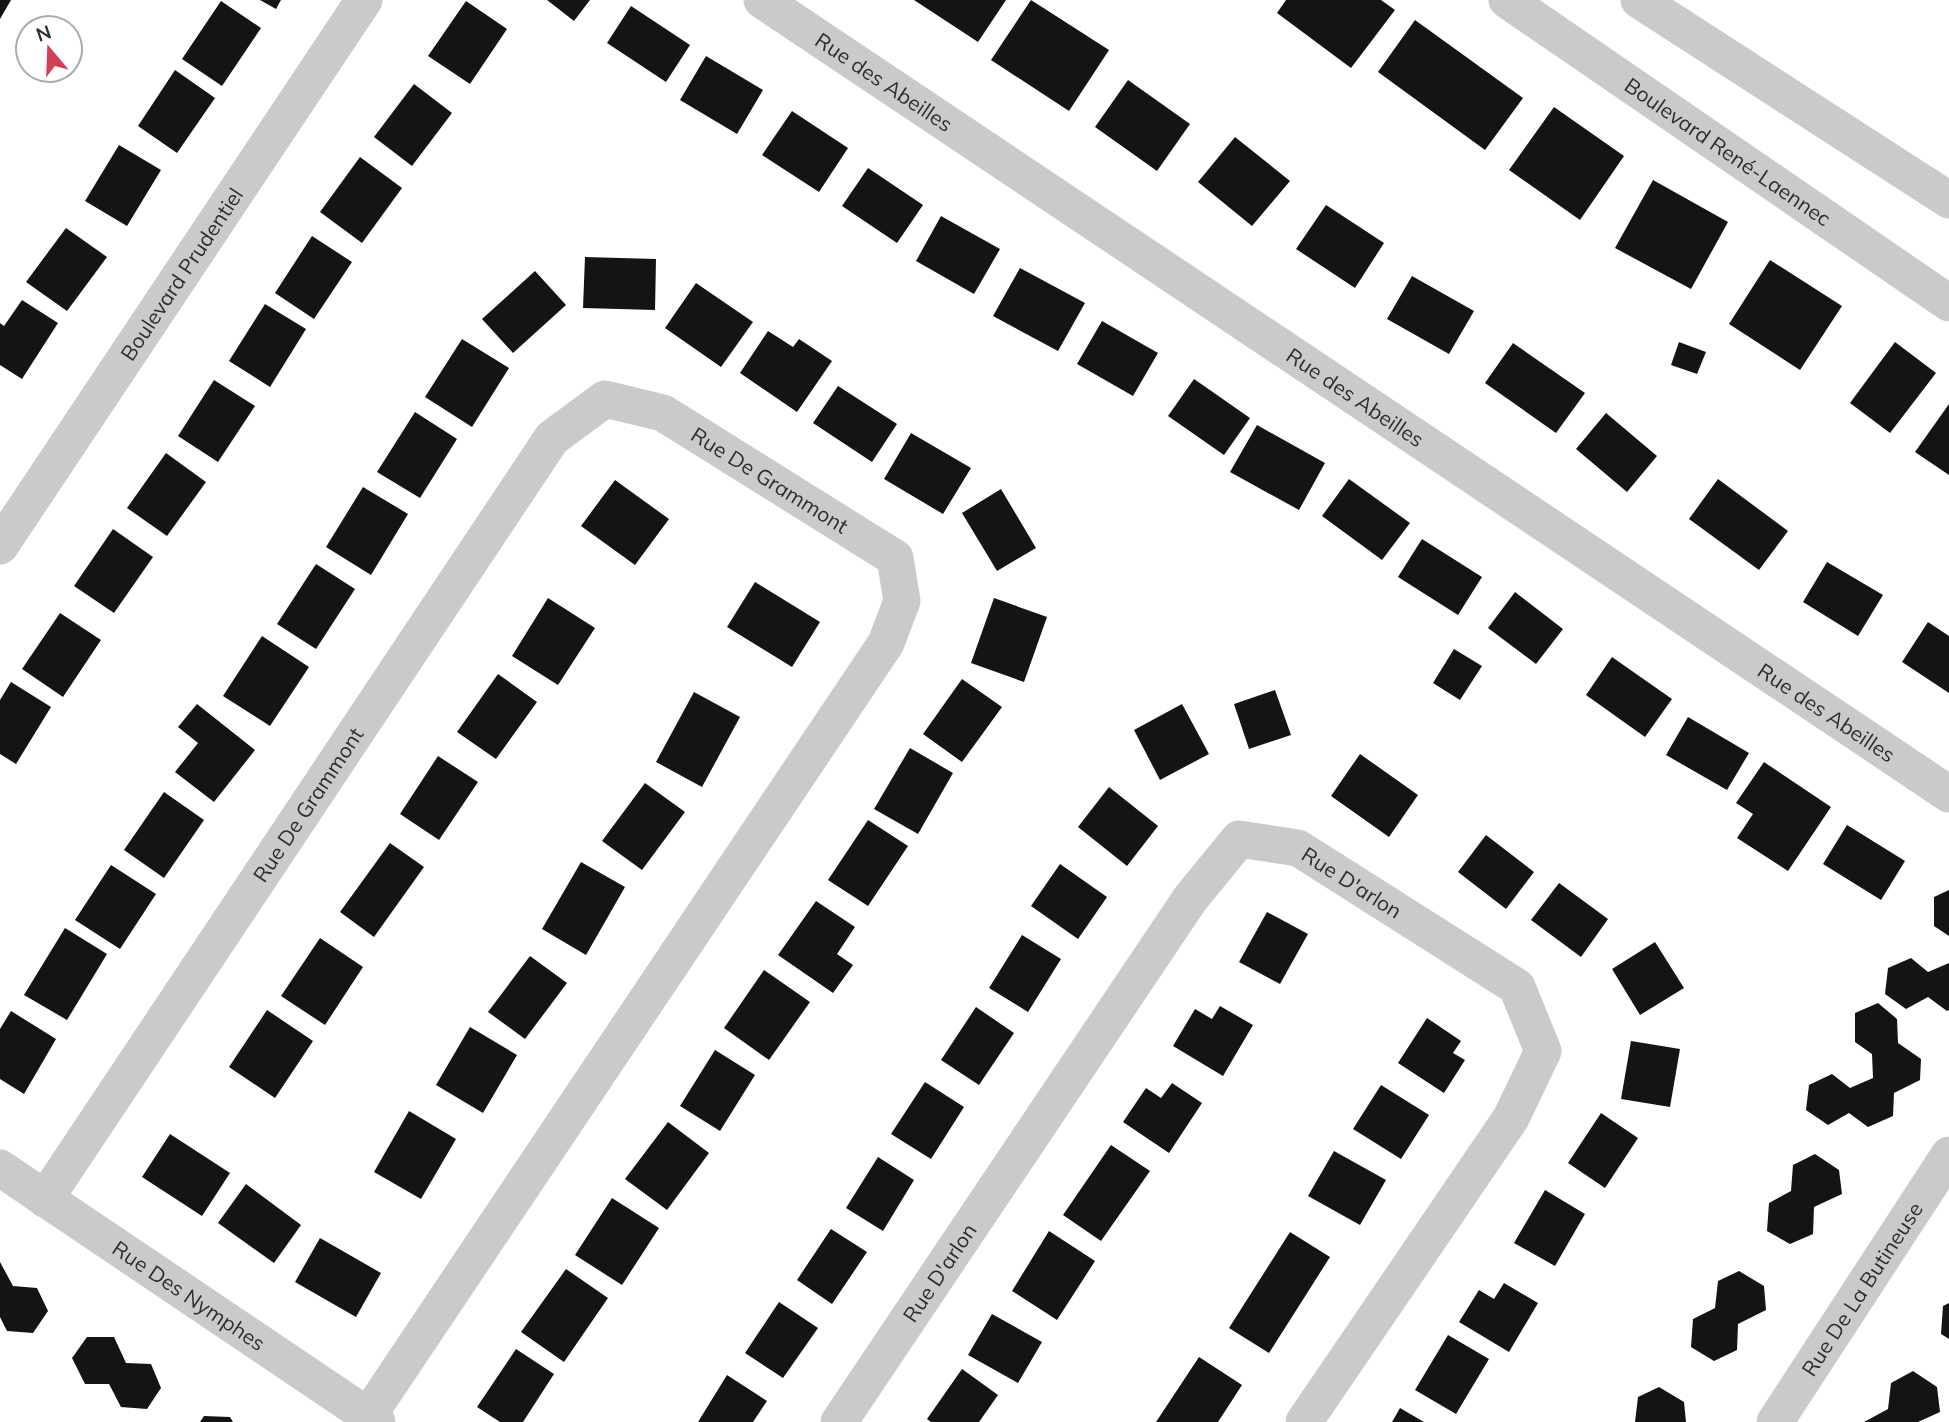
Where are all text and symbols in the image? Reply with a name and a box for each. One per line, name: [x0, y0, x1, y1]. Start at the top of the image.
north arrow: [14, 14, 84, 84]
text: N: [33, 19, 54, 47]
street label: Rue des Abeilles: [811, 26, 958, 137]
street label: Boulevard René-Laennec: [1620, 72, 1836, 231]
street label: Boulevard Prudentiel: [114, 183, 248, 365]
street label: Rue des Abeilles: [1282, 342, 1429, 452]
street label: Rue De Grammont: [687, 421, 853, 539]
street label: Rue des Abeilles: [1753, 657, 1900, 767]
street label: Rue De Grammont: [247, 722, 369, 887]
street label: Rue D'arlon: [1297, 841, 1407, 924]
street label: Rue De La Butineuse: [1796, 1197, 1928, 1381]
street label: Rue D'arlon: [897, 1218, 982, 1327]
street label: Rue Des Nymphes: [108, 1235, 270, 1356]

